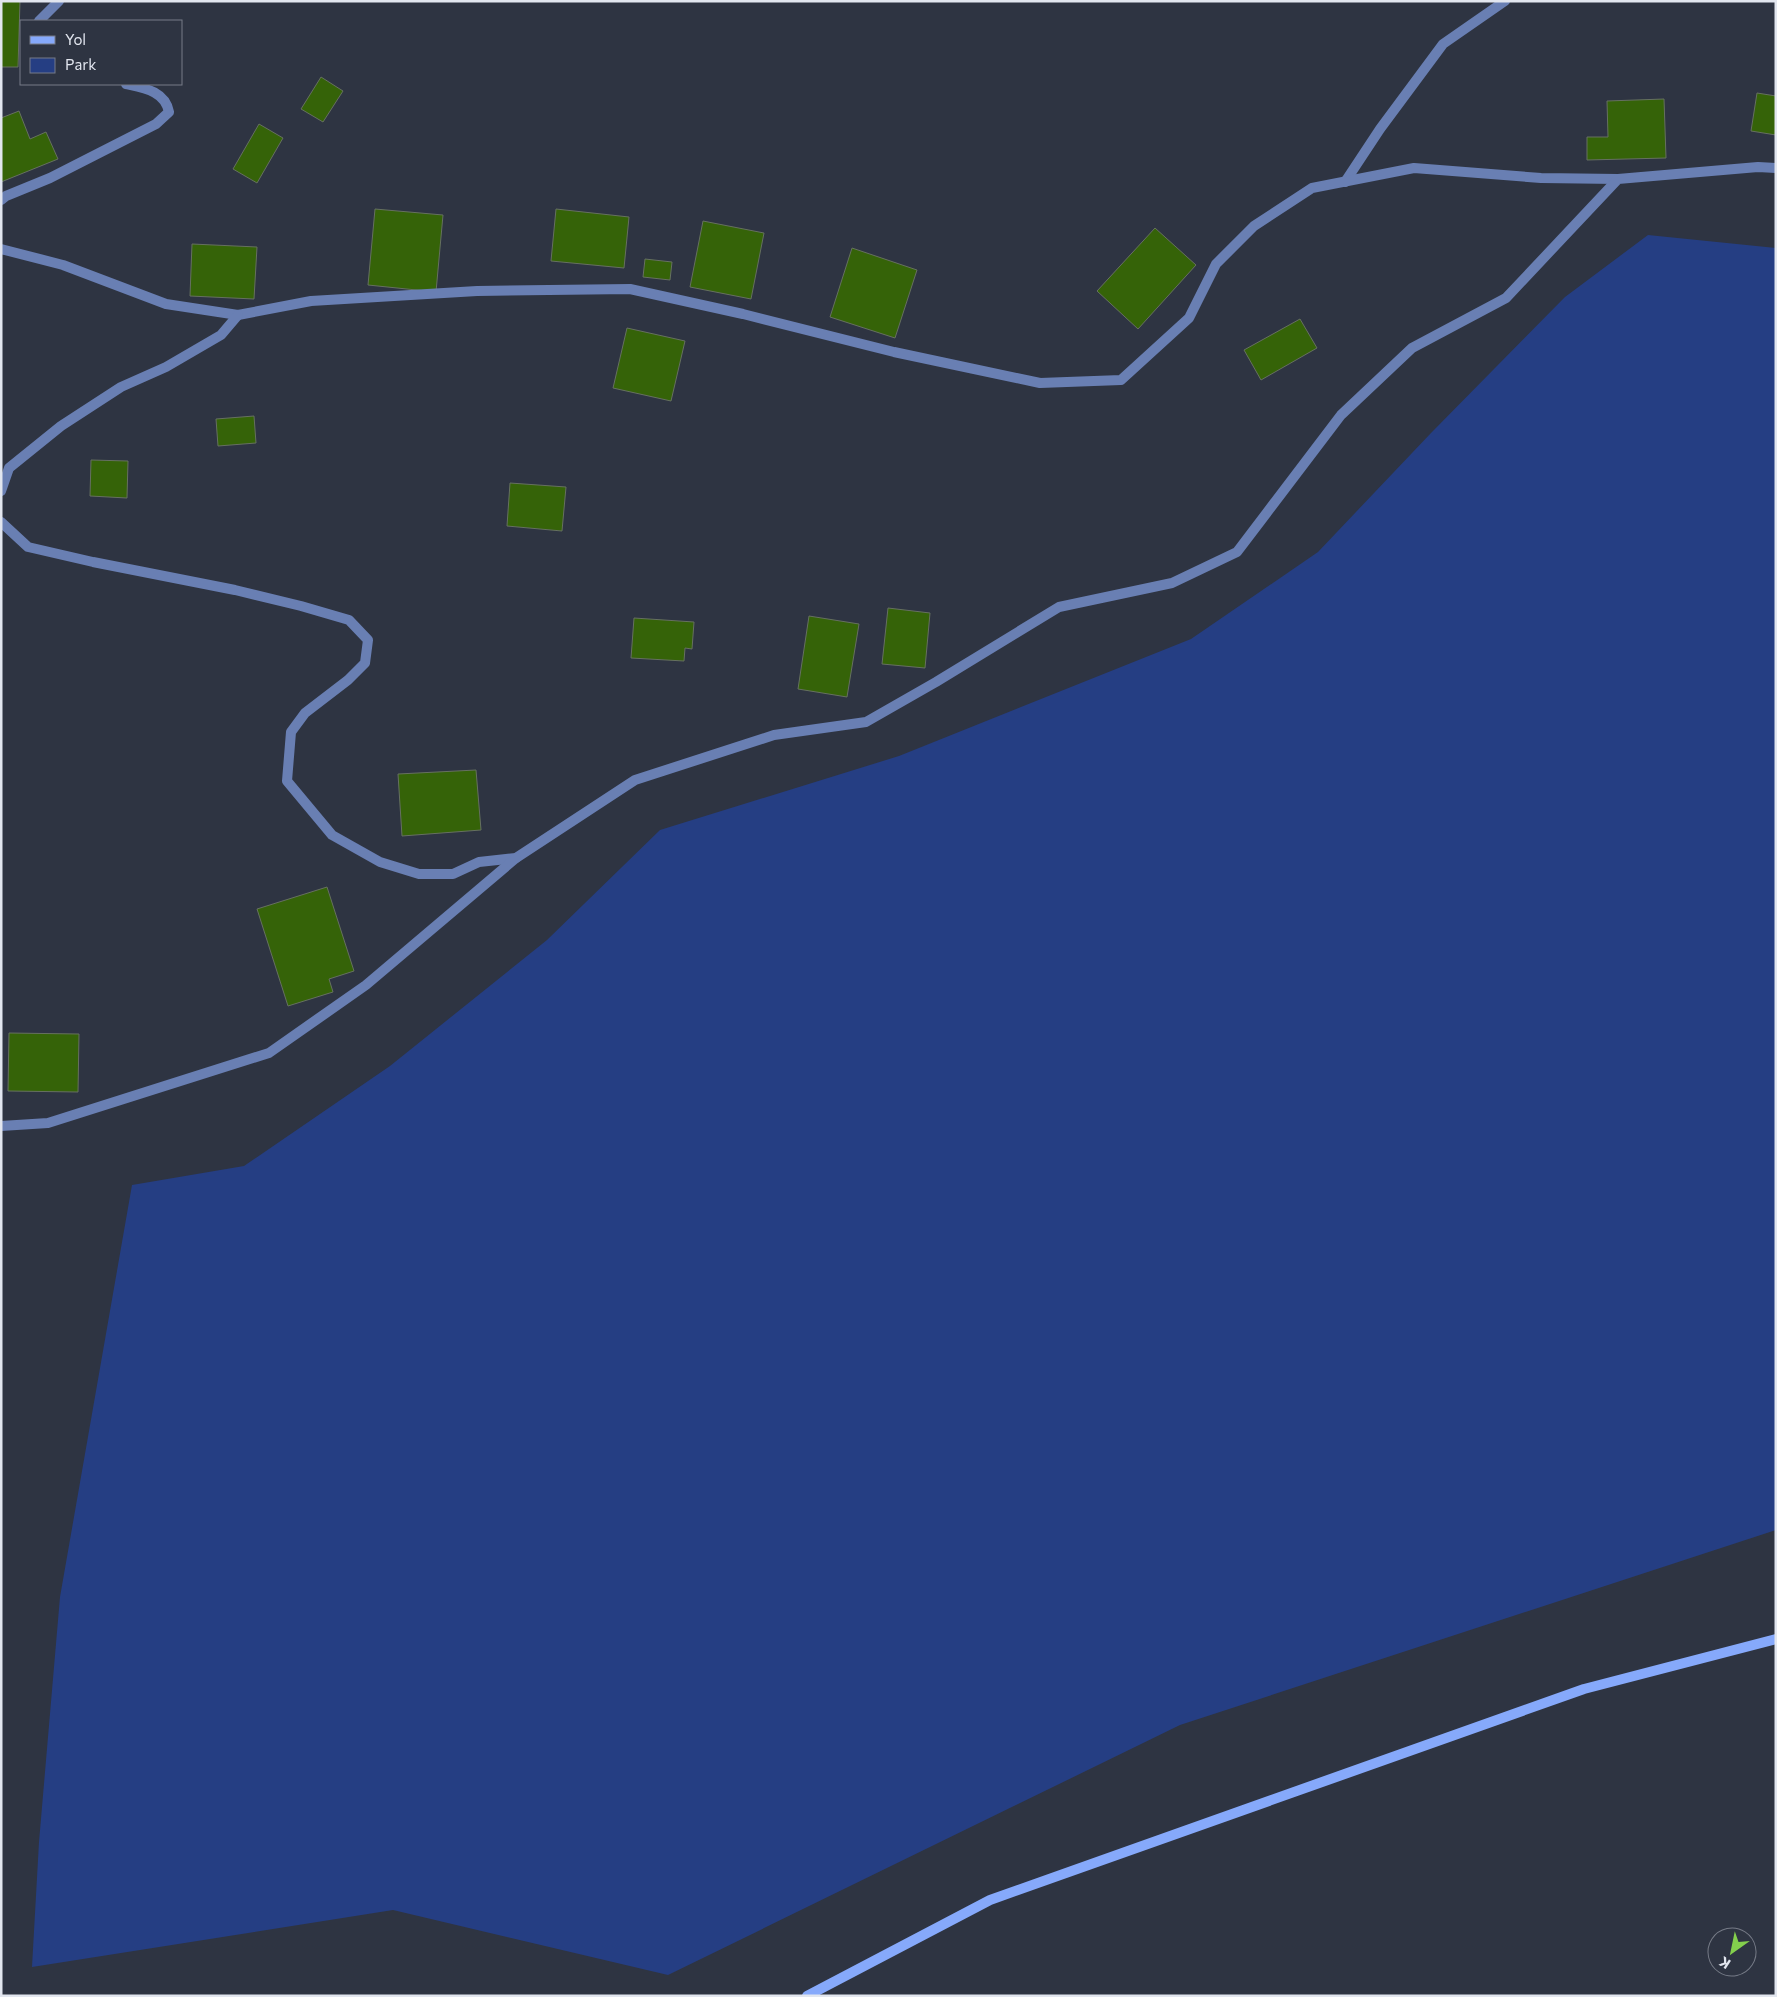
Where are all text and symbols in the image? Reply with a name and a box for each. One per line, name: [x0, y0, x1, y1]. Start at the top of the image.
legend: [20, 20, 182, 85]
text: Yol: [65, 30, 86, 48]
text: Park: [65, 55, 96, 73]
north arrow: [1707, 1927, 1757, 1977]
text: K: [1716, 1953, 1733, 1973]

